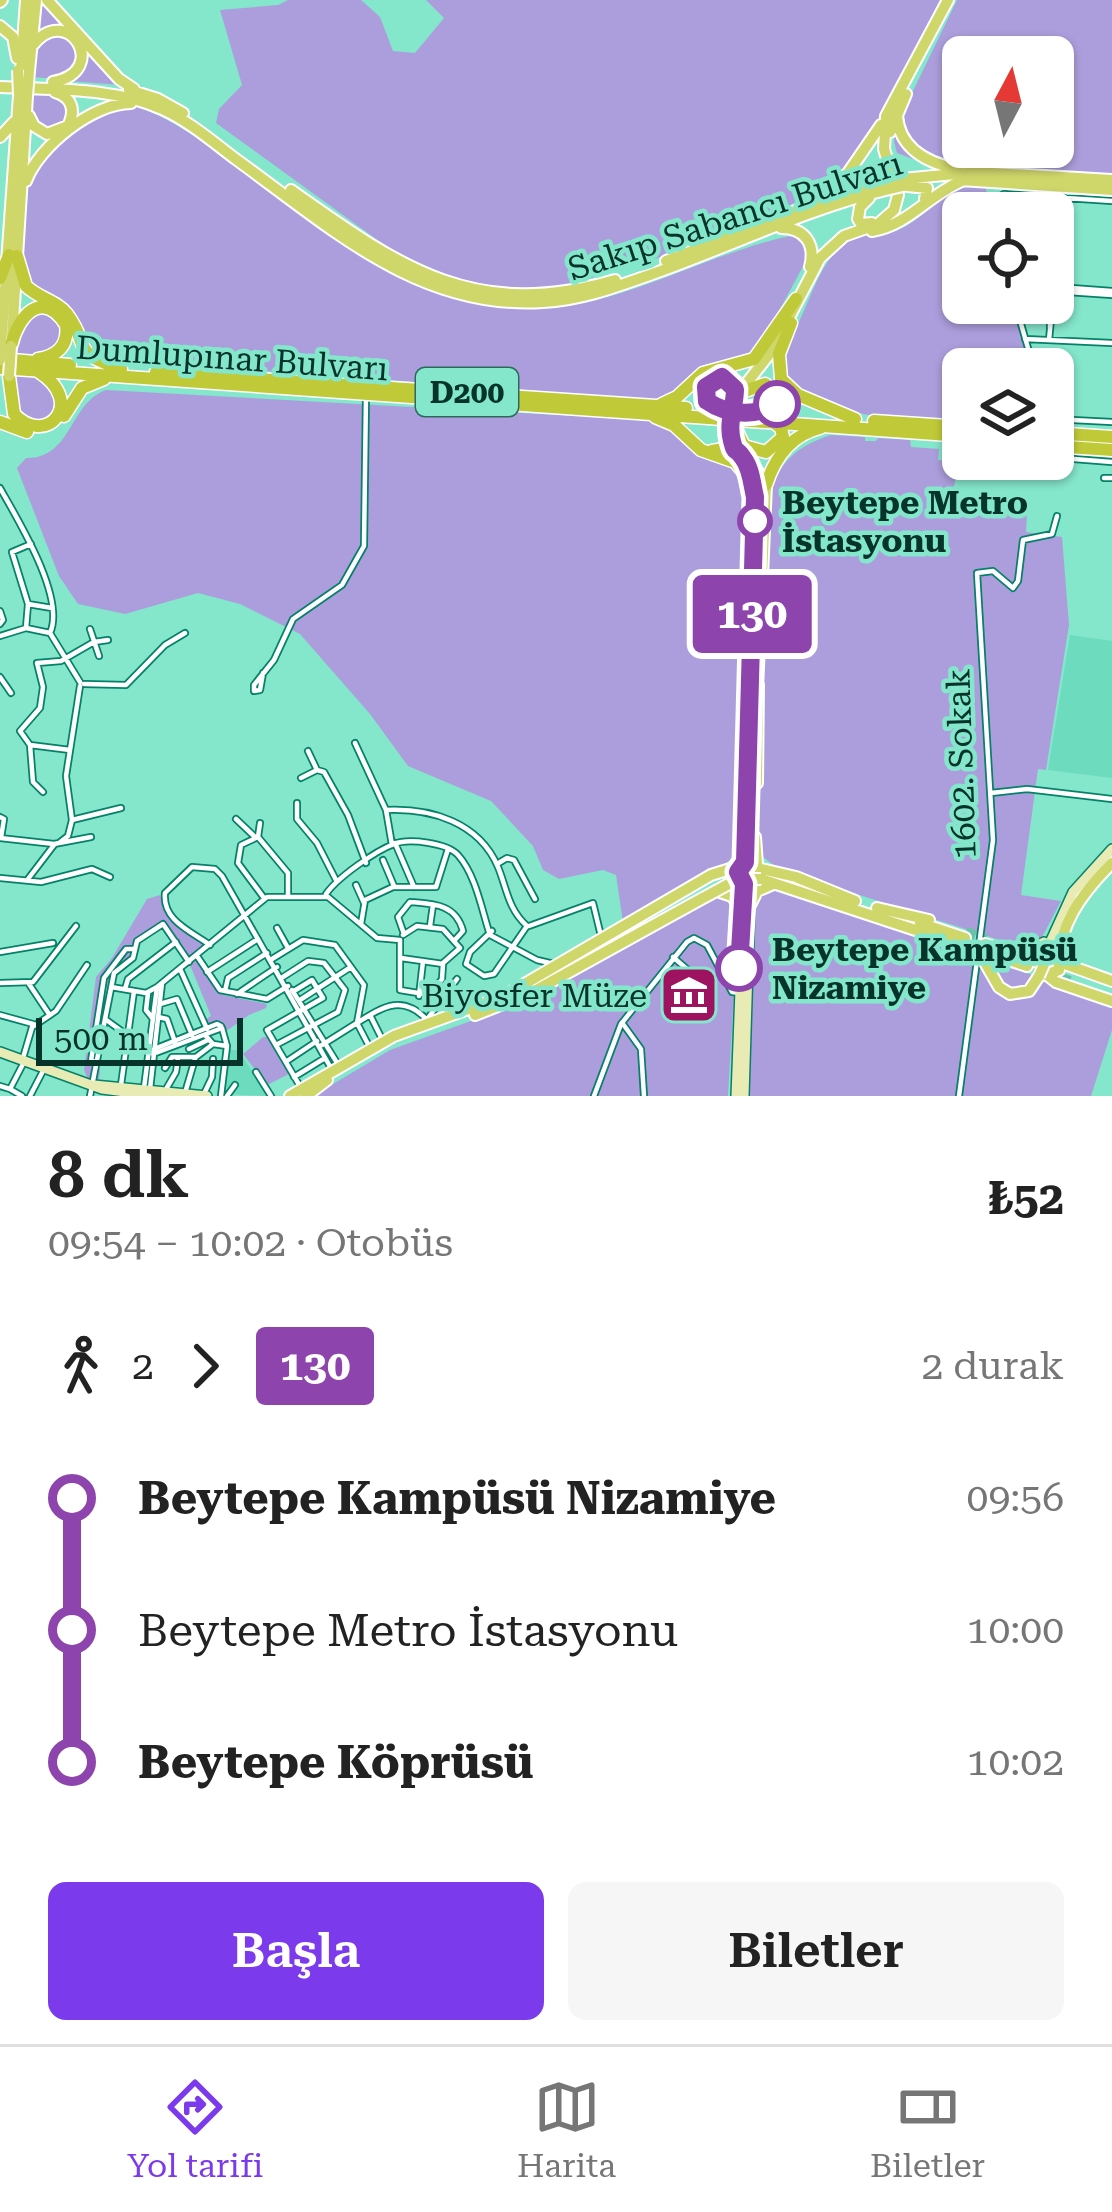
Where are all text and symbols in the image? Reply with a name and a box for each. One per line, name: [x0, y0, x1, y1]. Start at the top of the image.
north arrow: [942, 36, 1074, 168]
map controls: [942, 36, 1074, 480]
street label: Sakıp Sabancı Bulvarı: [563, 144, 907, 288]
button: locate: [942, 192, 1074, 324]
street label: Dumlupınar Bulvarı: [75, 328, 389, 388]
button: layers: [942, 348, 1074, 480]
road number: D200: [416, 368, 518, 416]
unlabelled marker: [755, 382, 799, 426]
place label: Beytepe Metro İstasyonu: [782, 483, 1028, 560]
marker: Beytepe Metro İstasyonu: [739, 505, 771, 537]
line badge: 130: [683, 575, 821, 653]
text: 130: [717, 589, 787, 638]
street label: 1602. Sokak: [938, 668, 984, 860]
place label: Beytepe Kampüsü Nizamiye: [772, 930, 1078, 1007]
marker: Beytepe Kampüsü Nizamiye: [717, 946, 761, 990]
museum icon: Biyosfer Müze: [658, 964, 720, 1026]
place label: Biyosfer Müze: [422, 976, 647, 1015]
scale bar: [36, 1012, 243, 1065]
text: 500 m: [54, 1019, 148, 1058]
text: 8 dk: [48, 1136, 189, 1213]
text: ₺52: [988, 1172, 1064, 1225]
text: 09:54 – 10:02 · Otobüs: [48, 1220, 453, 1266]
icon: walk: [48, 1333, 114, 1399]
icon: forward: [172, 1333, 238, 1399]
text: 130: [280, 1341, 350, 1390]
text: 2: [132, 1343, 154, 1389]
text: 2 durak: [921, 1343, 1064, 1389]
text: Beytepe Kampüsü Nizamiye: [138, 1472, 776, 1525]
text: 09:56: [967, 1475, 1064, 1521]
text: Beytepe Metro İstasyonu: [138, 1604, 678, 1657]
text: 10:00: [967, 1607, 1064, 1653]
text: Beytepe Köprüsü: [138, 1736, 533, 1789]
text: 10:02: [967, 1739, 1064, 1785]
button: Başla: [48, 1882, 544, 2020]
button: Biletler: [568, 1882, 1064, 2020]
tab: Yol tarifi: [127, 2074, 263, 2185]
tab: Harita: [517, 2074, 616, 2185]
tab: Biletler: [870, 2074, 985, 2185]

